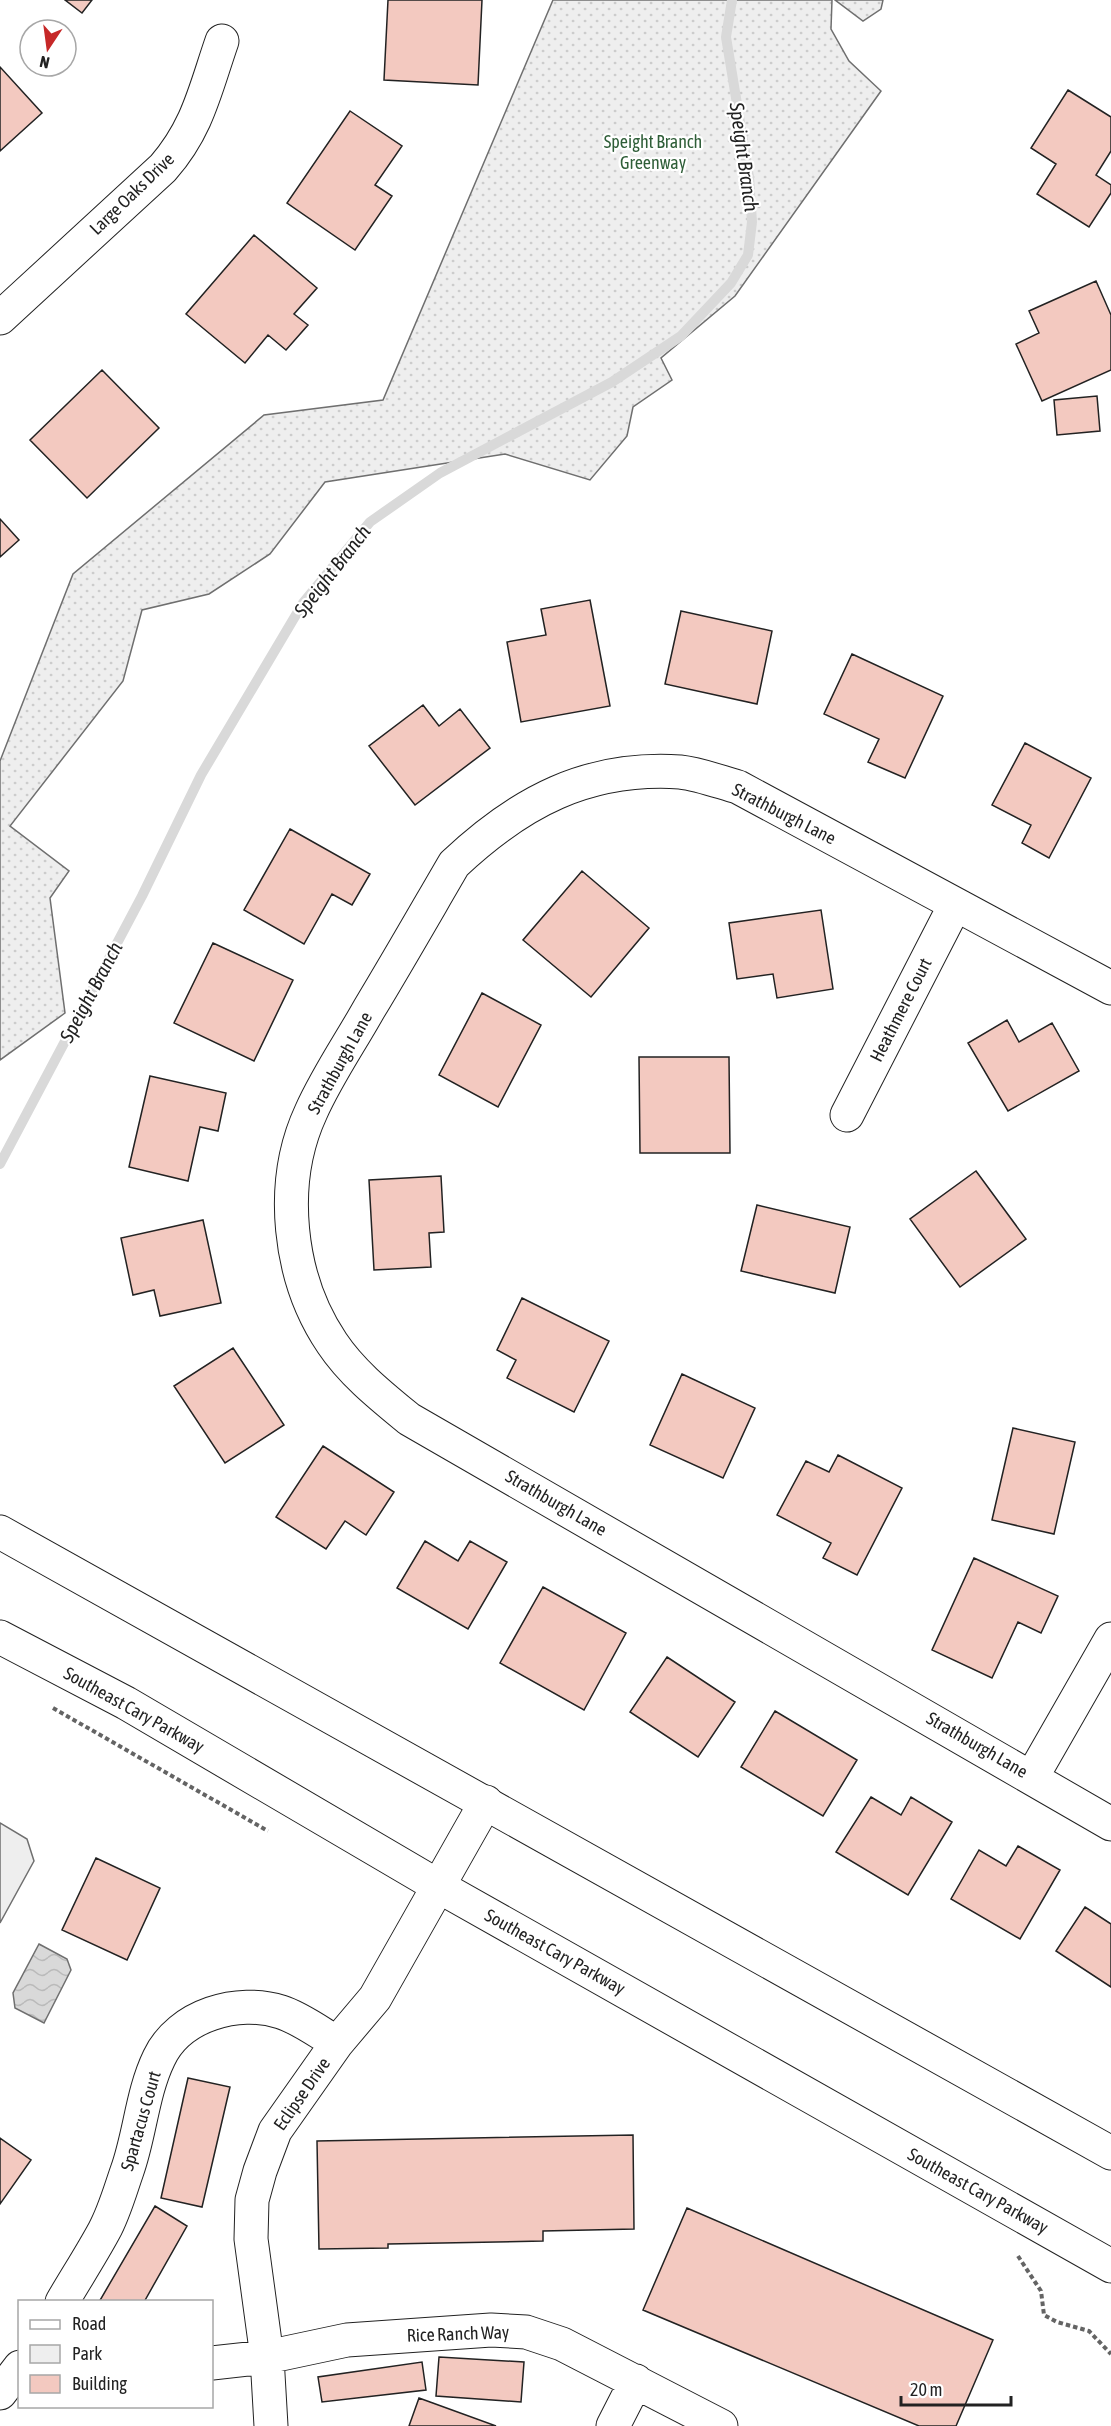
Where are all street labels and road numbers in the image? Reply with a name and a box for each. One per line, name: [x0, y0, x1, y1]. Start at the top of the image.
street label: Large Oaks Drive: [85, 148, 178, 239]
street label: Strathburgh Lane: [729, 779, 839, 849]
street label: Heathmere Court: [865, 954, 936, 1065]
street label: Strathburgh Lane: [303, 1008, 376, 1117]
street label: Strathburgh Lane: [502, 1465, 610, 1540]
street label: Southeast Cary Parkway: [60, 1662, 208, 1757]
street label: Strathburgh Lane: [923, 1707, 1031, 1782]
street label: Southeast Cary Parkway: [481, 1904, 629, 1999]
street label: Eclipse Drive: [269, 2053, 334, 2134]
street label: Spartacus Court: [116, 2069, 165, 2173]
street label: Southeast Cary Parkway: [904, 2143, 1052, 2238]
street label: Rice Ranch Way: [406, 2321, 510, 2346]

